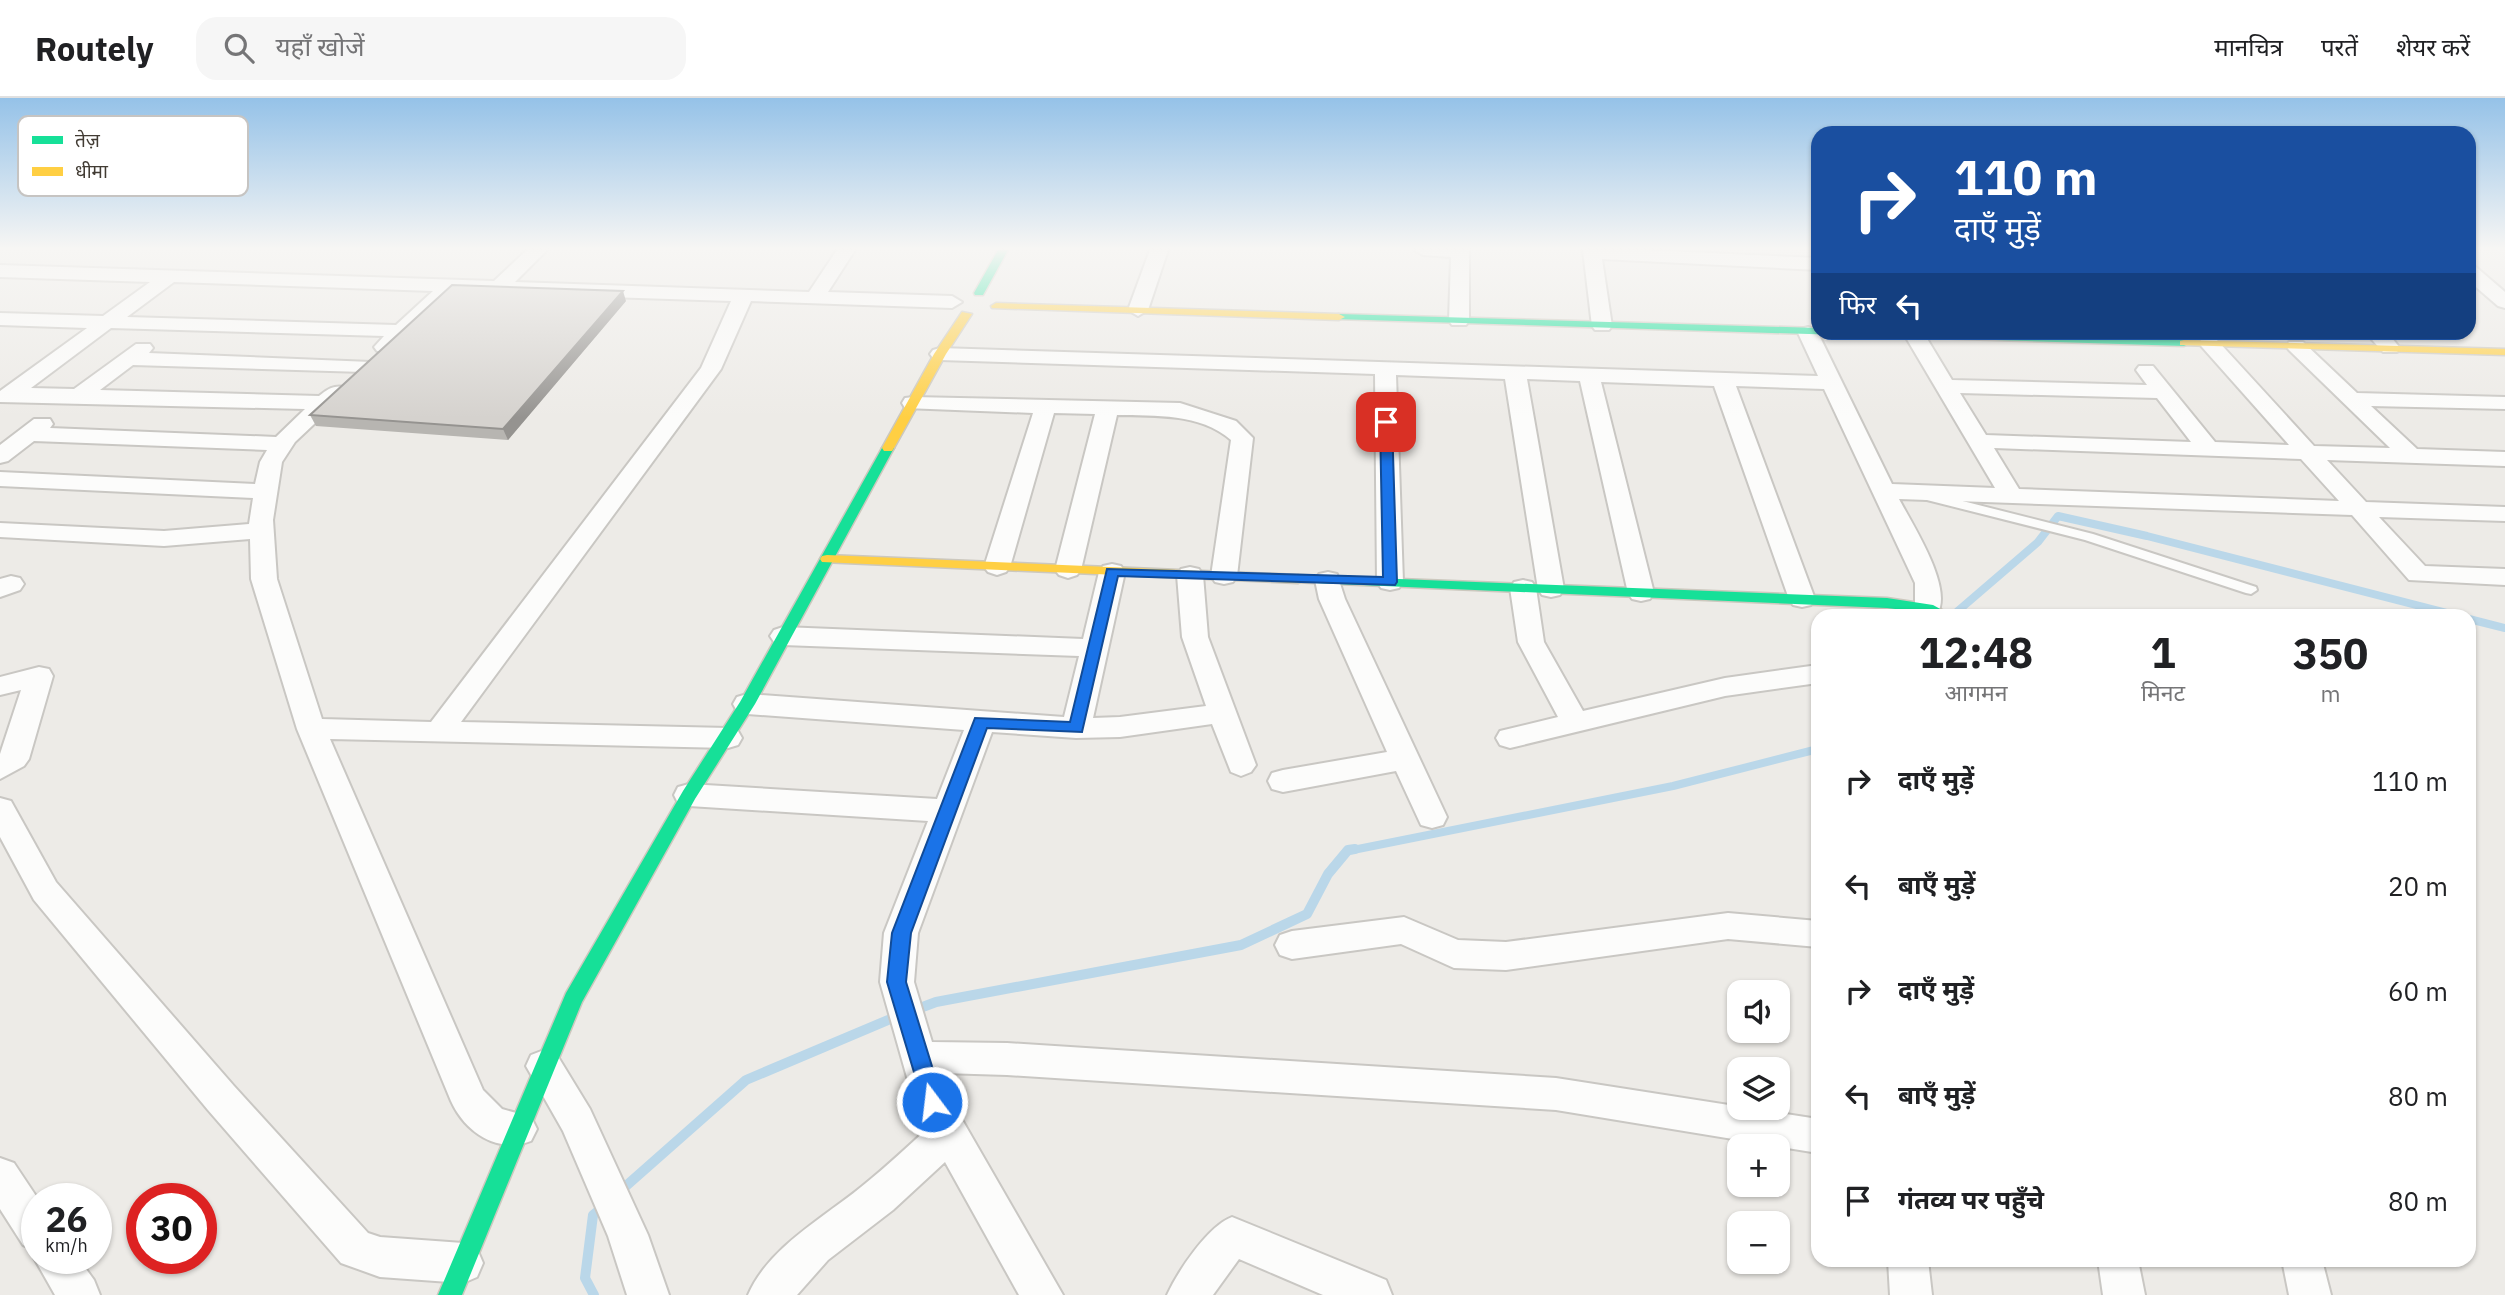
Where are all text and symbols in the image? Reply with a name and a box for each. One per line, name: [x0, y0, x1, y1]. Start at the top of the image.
search box: [196, 17, 686, 80]
text: Routely: [35, 27, 154, 70]
icon: search: [220, 29, 258, 67]
text: यहाँ खोजें: [276, 29, 365, 63]
text: मानचित्र: [2214, 31, 2283, 63]
text: परतें: [2321, 31, 2358, 63]
text: शेयर करें: [2396, 31, 2470, 63]
legend: [18, 116, 248, 196]
text: तेज़: [75, 128, 101, 152]
text: 110 m: [1954, 145, 2098, 208]
icon: right: [1839, 154, 1930, 245]
text: धीमा: [75, 159, 109, 183]
text: दाएँ मुड़ें: [1954, 207, 2041, 249]
text: फिर: [1839, 287, 1876, 321]
icon: left: [1890, 287, 1928, 325]
pin: [1356, 392, 1416, 452]
icon: arrive: [1367, 403, 1405, 441]
text: 12:48: [1919, 625, 2033, 680]
text: 1: [2150, 625, 2176, 680]
text: 350: [2293, 626, 2368, 681]
text: आगमन: [1945, 677, 2007, 707]
text: मिनट: [2141, 677, 2185, 707]
text: m: [2320, 678, 2341, 708]
icon: right: [1839, 762, 1877, 800]
text: दाएँ मुड़ें: [1898, 762, 1974, 796]
text: 110 m: [2372, 764, 2448, 798]
icon: left: [1839, 867, 1877, 905]
text: बाएँ मुड़ें: [1898, 867, 1975, 901]
text: 20 m: [2388, 869, 2448, 903]
icon: right: [1839, 972, 1877, 1010]
text: दाएँ मुड़ें: [1898, 972, 1974, 1006]
text: 60 m: [2388, 974, 2448, 1008]
map controls: [1727, 980, 1790, 1274]
button: sound: [1727, 980, 1790, 1043]
button: layers: [1727, 1057, 1790, 1120]
position arrow: [895, 1065, 969, 1139]
icon: left: [1839, 1077, 1877, 1115]
text: बाएँ मुड़ें: [1898, 1077, 1975, 1111]
text: 80 m: [2388, 1079, 2448, 1113]
button: +: [1727, 1134, 1790, 1197]
icon: arrive: [1839, 1182, 1877, 1220]
text: गंतव्य पर पहुँचे: [1898, 1182, 2044, 1216]
speed limit sign: 30: [126, 1183, 217, 1274]
text: 80 m: [2388, 1184, 2448, 1218]
text: 26: [45, 1196, 88, 1242]
button: −: [1727, 1211, 1790, 1274]
text: km/h: [45, 1234, 88, 1257]

